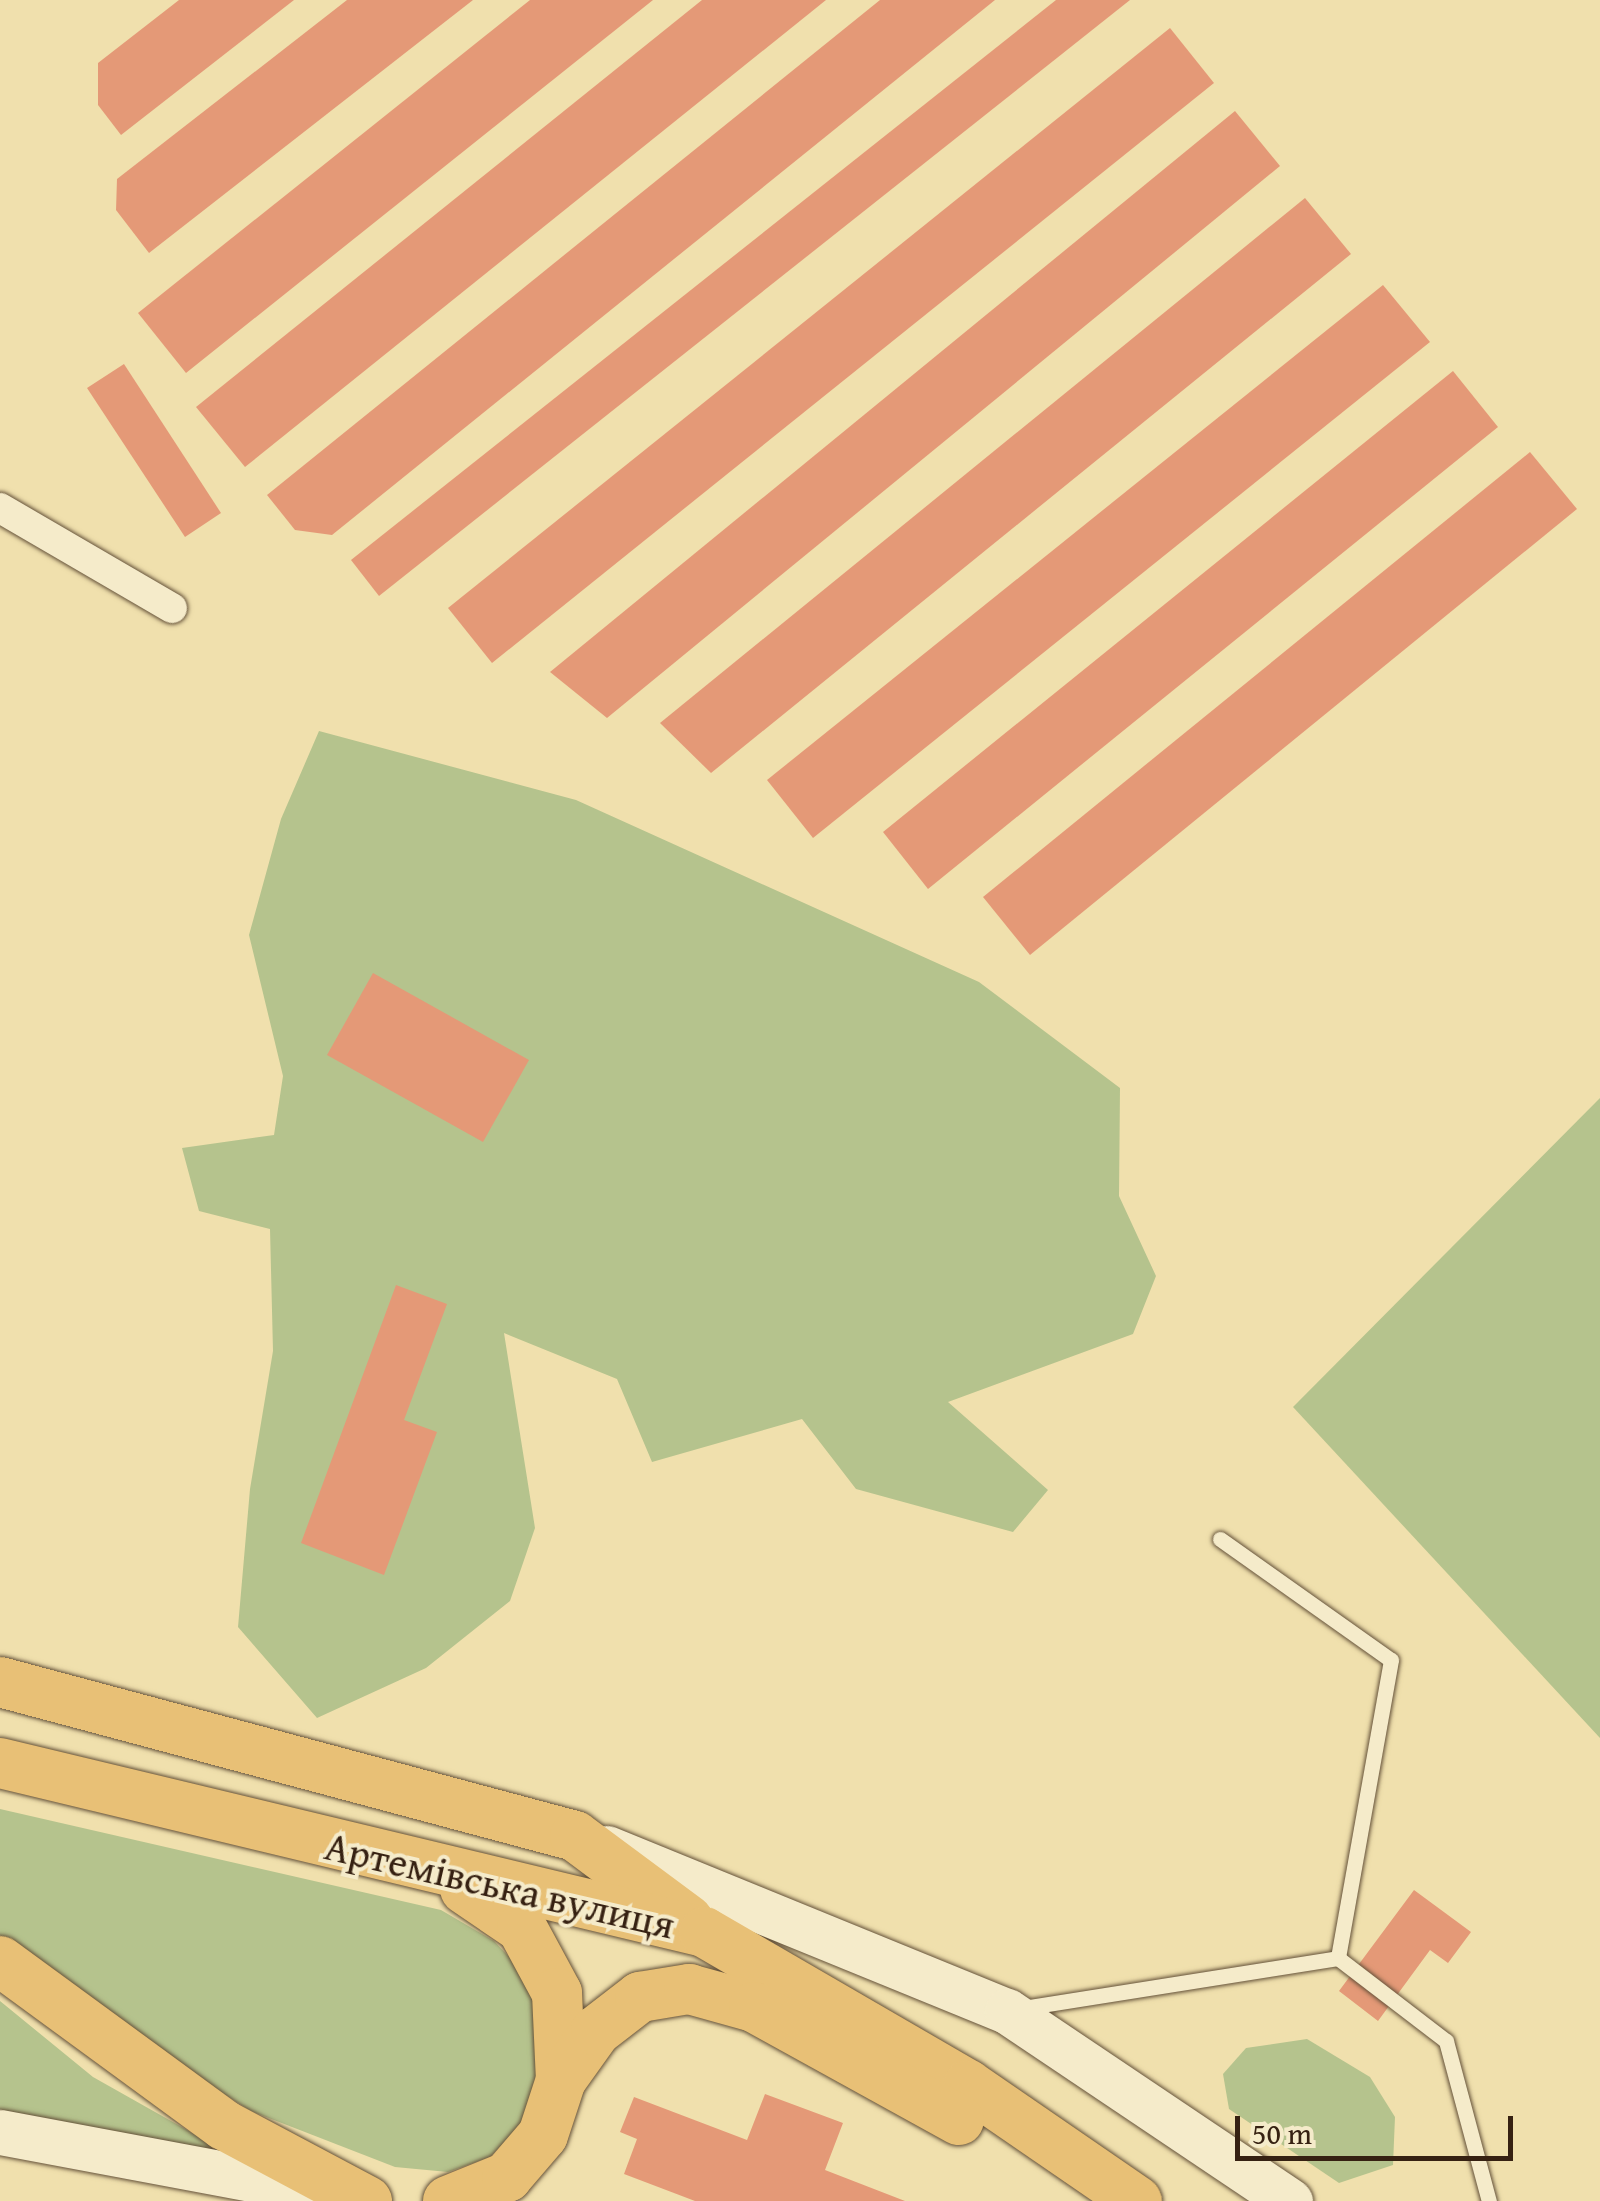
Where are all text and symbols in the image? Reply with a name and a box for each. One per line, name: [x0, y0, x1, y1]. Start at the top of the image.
street label: Артемівська вулиця: [321, 1821, 679, 1949]
scale bar: [1240, 2096, 1518, 2158]
text: 50 m: [1252, 2111, 1312, 2155]

